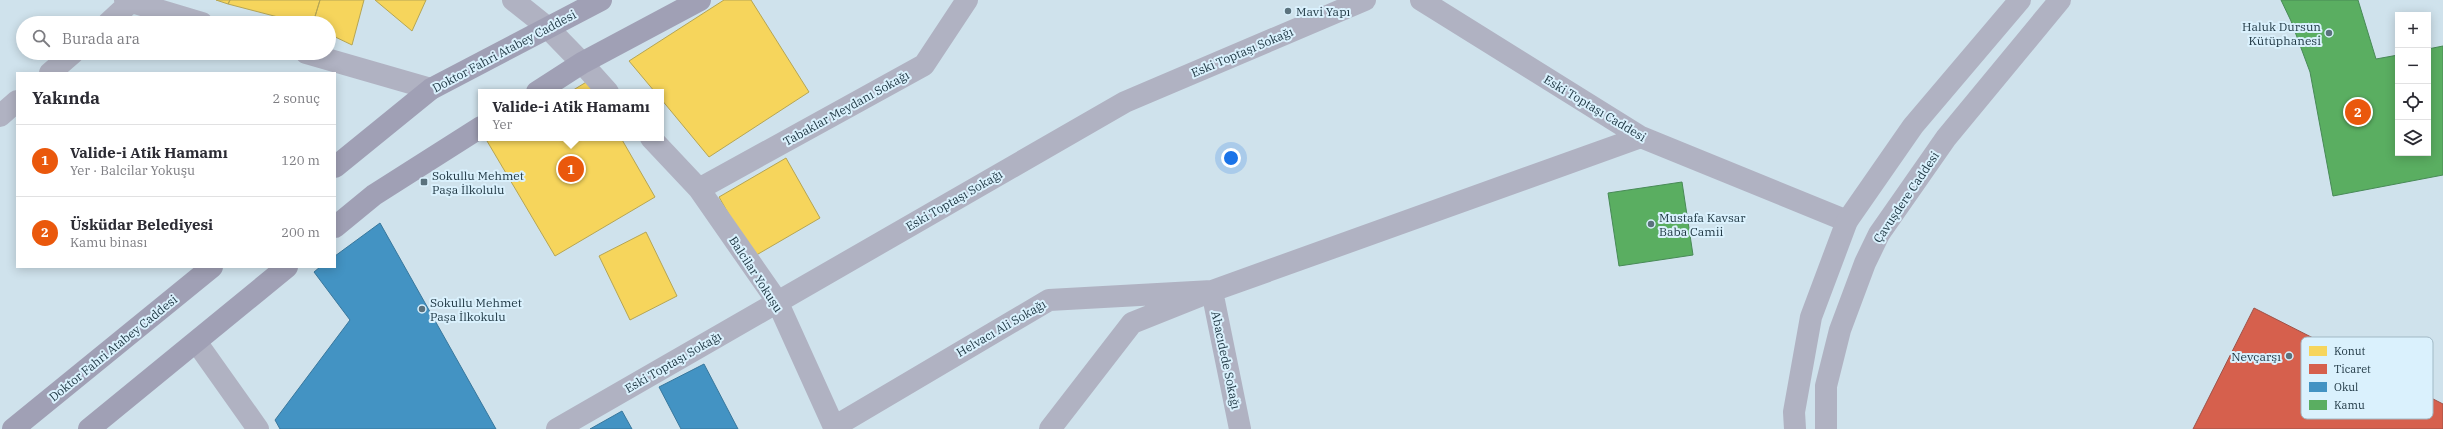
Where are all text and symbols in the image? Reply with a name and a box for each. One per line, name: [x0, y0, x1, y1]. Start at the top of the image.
place label: Mavi Yapı: [1296, 4, 1351, 19]
marker: Mavi Yapı: [1283, 6, 1293, 16]
street label: Doktor Fahri Atabey Caddesi: [430, 7, 579, 95]
map controls: [2395, 12, 2431, 156]
button: +: [2395, 12, 2431, 48]
search box: [16, 16, 336, 60]
place label: Haluk Dursun Kütüphanesi: [2242, 19, 2321, 48]
street label: Eski Toptaşı Sokağı: [1189, 24, 1295, 80]
icon: search: [30, 27, 52, 49]
marker: Haluk Dursun Kütüphanesi: [2324, 28, 2334, 38]
text: Burada ara: [62, 29, 140, 48]
button: −: [2395, 48, 2431, 84]
street label: Tabaklar Meydanı Sokağı: [780, 67, 912, 149]
street label: Eski Toptaşı Caddesi: [1541, 72, 1649, 145]
button: locate: [2395, 84, 2431, 120]
text: Yakında: [32, 87, 100, 109]
popup: [478, 89, 664, 141]
text: 2 sonuç: [272, 90, 320, 107]
text: Valide-i Atik Hamamı: [492, 97, 650, 116]
pin: 2: [2345, 97, 2371, 127]
text: Yer: [492, 116, 512, 133]
button: layers: [2395, 120, 2431, 156]
text: Valide-i Atik Hamamı: [70, 143, 228, 162]
your location: [1221, 148, 1241, 168]
street label: Çavuşdere Caddesi: [1870, 148, 1942, 246]
text: 1: [41, 152, 49, 169]
text: 120 m: [281, 152, 320, 169]
pin: 1: [558, 154, 584, 184]
text: Yer · Balcilar Yokuşu: [70, 162, 195, 179]
street label: Eski Toptaşı Sokağı: [903, 166, 1005, 234]
place label: Sokullu Mehmet Paşa İlkolulu: [432, 168, 524, 197]
marker: Sokullu Mehmet Paşa İlkolulu: [419, 177, 429, 187]
place label: Mustafa Kavsar Baba Camii: [1659, 210, 1746, 239]
text: Üsküdar Belediyesi: [70, 215, 213, 234]
marker: Mustafa Kavsar Baba Camii: [1646, 219, 1656, 229]
text: 2: [41, 224, 49, 241]
text: 200 m: [281, 224, 320, 241]
street label: Balcilar Yokuşu: [726, 233, 786, 315]
text: Kamu binası: [70, 234, 147, 251]
street label: Doktor Fahri Atabey Caddesi: [46, 291, 180, 404]
place label: Sokullu Mehmet Paşa İlkokulu: [430, 295, 522, 324]
street label: Helvacı Ali Sokağı: [954, 296, 1049, 360]
marker: Sokullu Mehmet Paşa İlkokulu: [417, 304, 427, 314]
street label: Abacıdede Sokağı: [1208, 309, 1244, 411]
street label: Eski Toptaşı Sokağı: [622, 328, 724, 396]
legend: [2301, 337, 2433, 419]
text: Konut: [2334, 344, 2366, 358]
place label: Nevçarşı: [2231, 349, 2281, 364]
marker: Nevçarşı: [2284, 351, 2294, 361]
text: Ticaret: [2334, 362, 2371, 376]
text: Okul: [2334, 380, 2358, 394]
text: Kamu: [2334, 398, 2365, 412]

